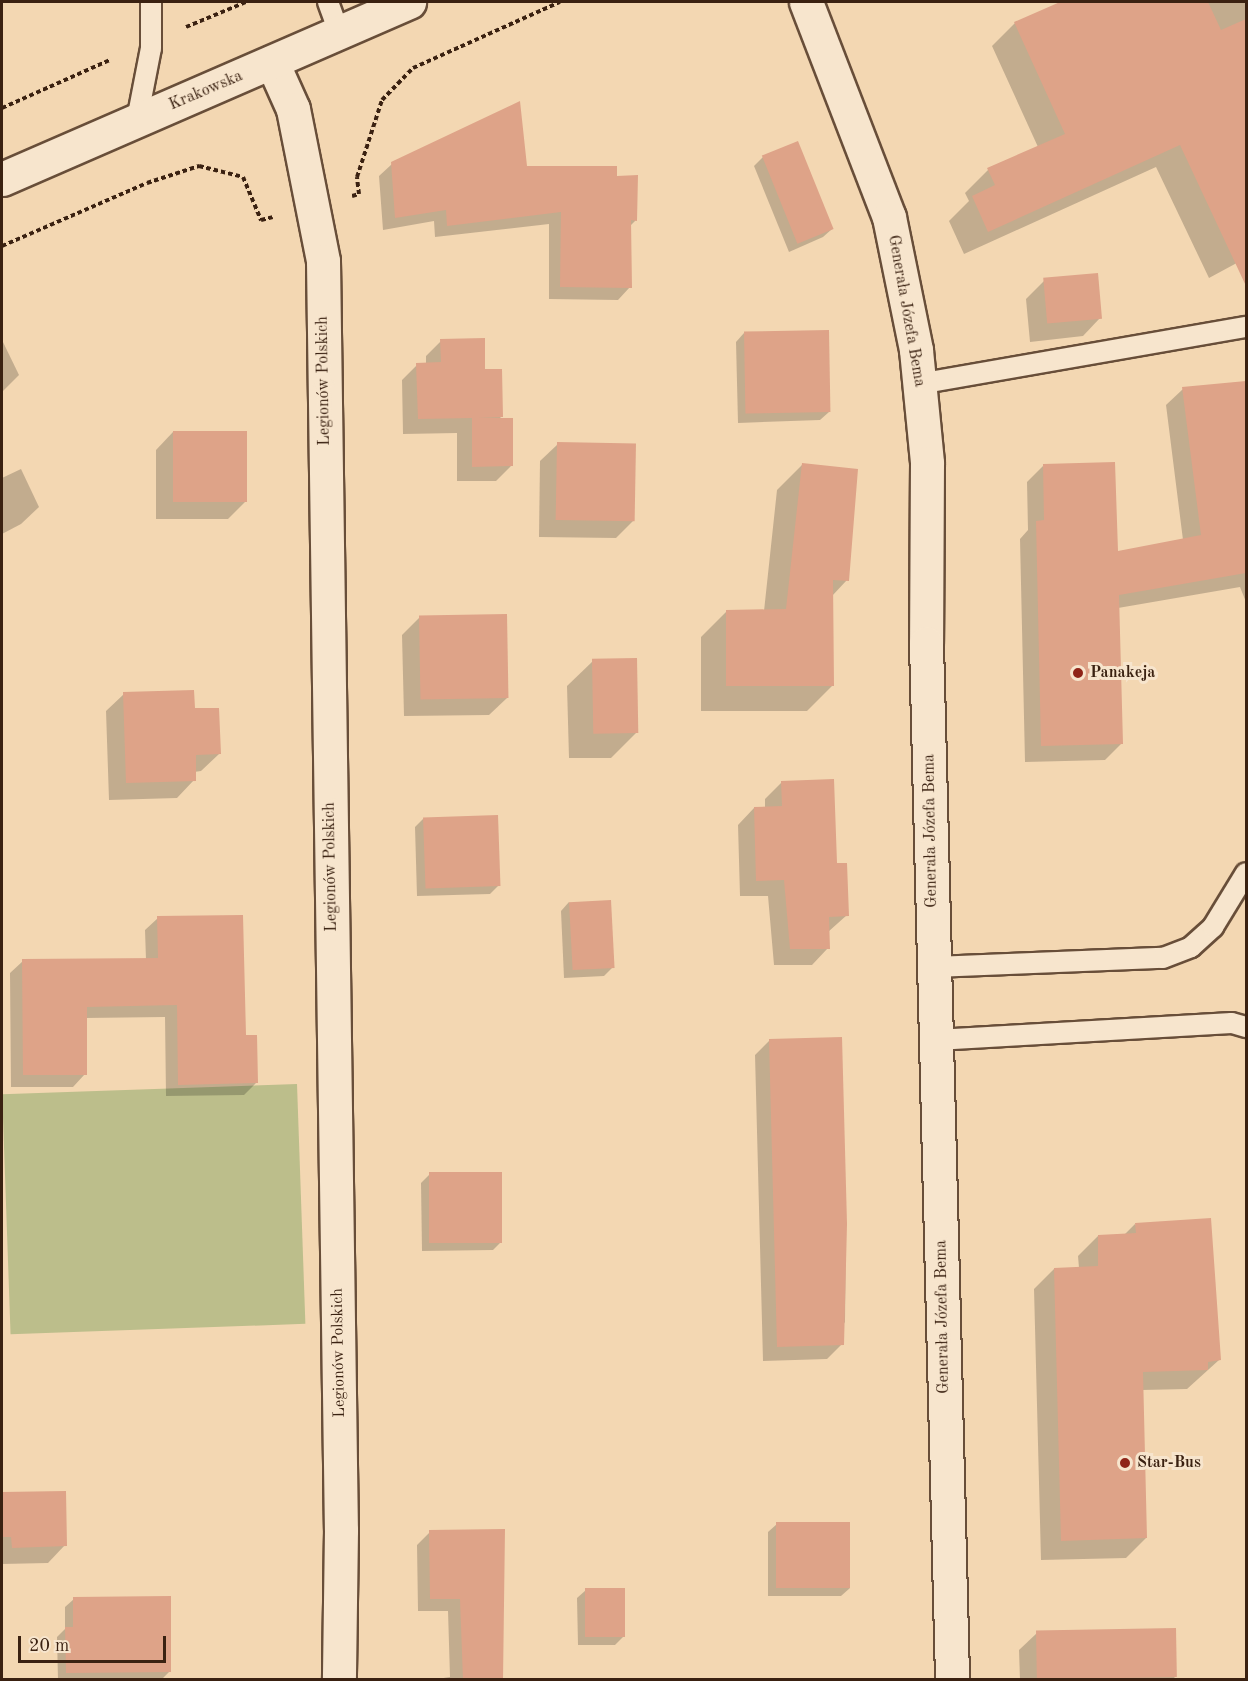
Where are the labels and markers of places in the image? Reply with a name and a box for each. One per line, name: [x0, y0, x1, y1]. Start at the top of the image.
place label: Panakeja: [1090, 663, 1155, 683]
marker: Panakeja: [1071, 666, 1085, 680]
place label: Star-Bus: [1137, 1453, 1201, 1473]
marker: Star-Bus: [1118, 1456, 1132, 1470]

